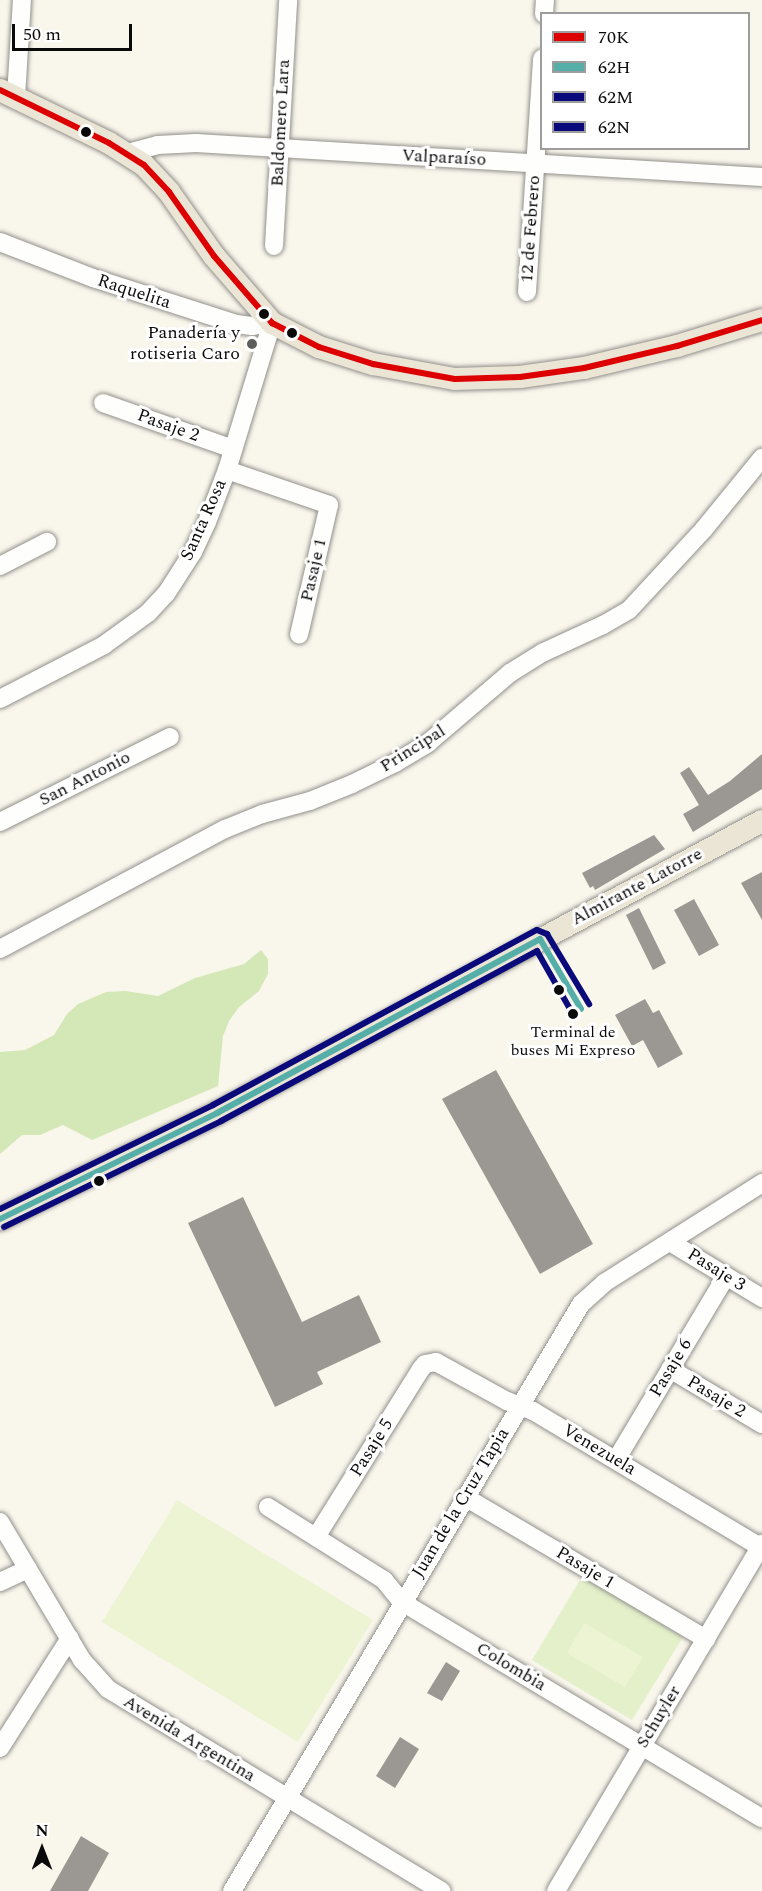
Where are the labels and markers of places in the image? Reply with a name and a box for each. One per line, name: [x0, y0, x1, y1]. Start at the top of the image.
unlabelled marker: [80, 126, 92, 138]
unlabelled marker: [258, 308, 270, 320]
place label: Panadería y rotiseria Caro: [130, 323, 240, 366]
unlabelled marker: [286, 327, 298, 339]
marker: Panadería y rotiseria Caro: [245, 337, 259, 351]
unlabelled marker: [553, 984, 565, 996]
marker: Terminal de buses Mi Expreso: [567, 1008, 579, 1020]
place label: Terminal de buses Mi Expreso: [511, 1022, 635, 1060]
unlabelled marker: [93, 1175, 105, 1187]

